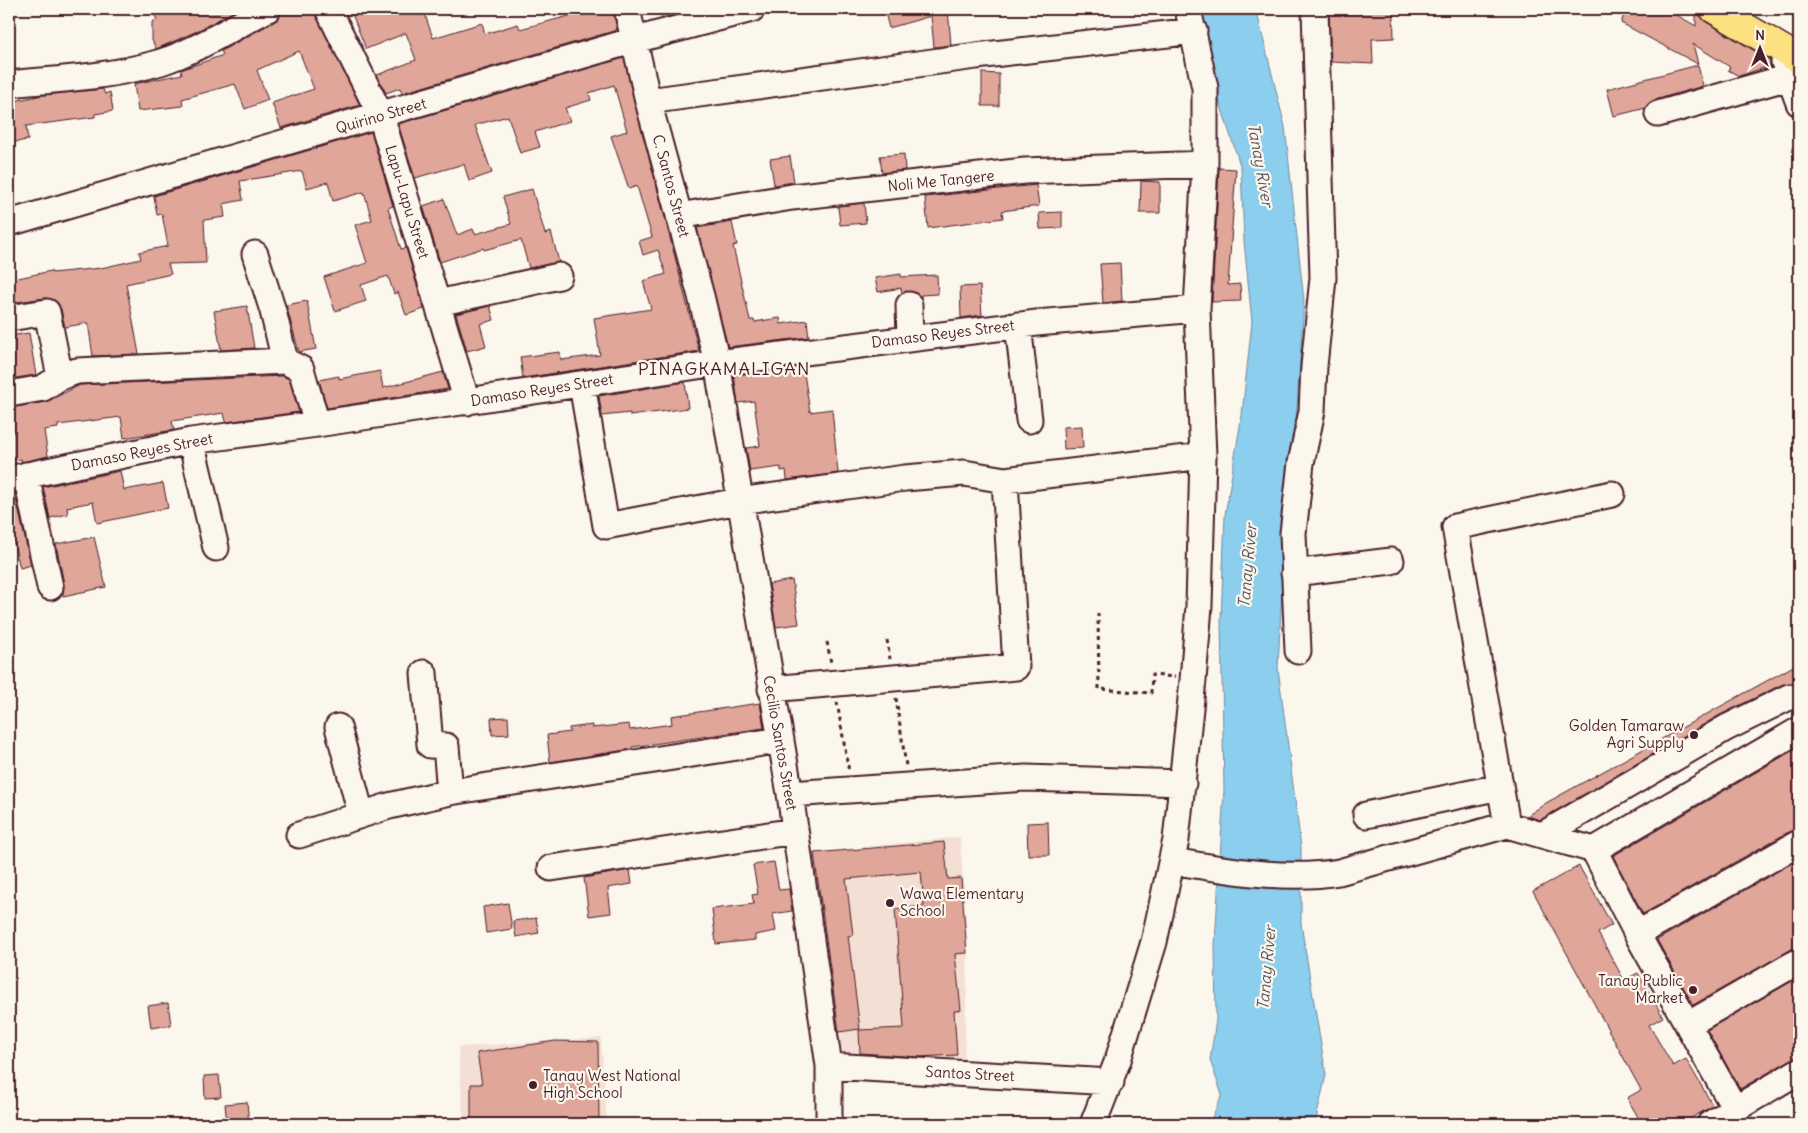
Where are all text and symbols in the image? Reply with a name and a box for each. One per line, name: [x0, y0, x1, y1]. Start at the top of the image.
north arrow: [1736, 22, 1786, 72]
text: N: [1755, 26, 1765, 44]
street label: Quirino Street: [333, 93, 428, 138]
water label: Tanay River: [1244, 122, 1279, 211]
street label: C. Santos Street: [649, 132, 694, 239]
street label: Lapu-Lapu Street: [381, 143, 434, 261]
street label: Noli Me Tangere: [887, 165, 995, 196]
street label: Damaso Reyes Street: [870, 315, 1016, 352]
district label: PINAGKAMALIGAN: [638, 357, 810, 380]
street label: Damaso Reyes Street: [469, 369, 615, 410]
street label: Damaso Reyes Street: [69, 428, 214, 475]
water label: Tanay River: [1233, 521, 1261, 609]
street label: Cecilio Santos Street: [759, 674, 802, 812]
place label: Golden Tamaraw Agri Supply: [1569, 716, 1684, 752]
marker: Golden Tamaraw Agri Supply: [1688, 729, 1700, 741]
place label: Wawa Elementary School: [900, 884, 1024, 920]
marker: Wawa Elementary School: [884, 897, 896, 909]
water label: Tanay River: [1252, 923, 1280, 1011]
place label: Tanay Public Market: [1598, 971, 1683, 1007]
marker: Tanay Public Market: [1687, 984, 1699, 996]
street label: Santos Street: [925, 1062, 1015, 1085]
place label: Tanay West National High School: [543, 1066, 681, 1102]
marker: Tanay West National High School: [527, 1079, 539, 1091]

